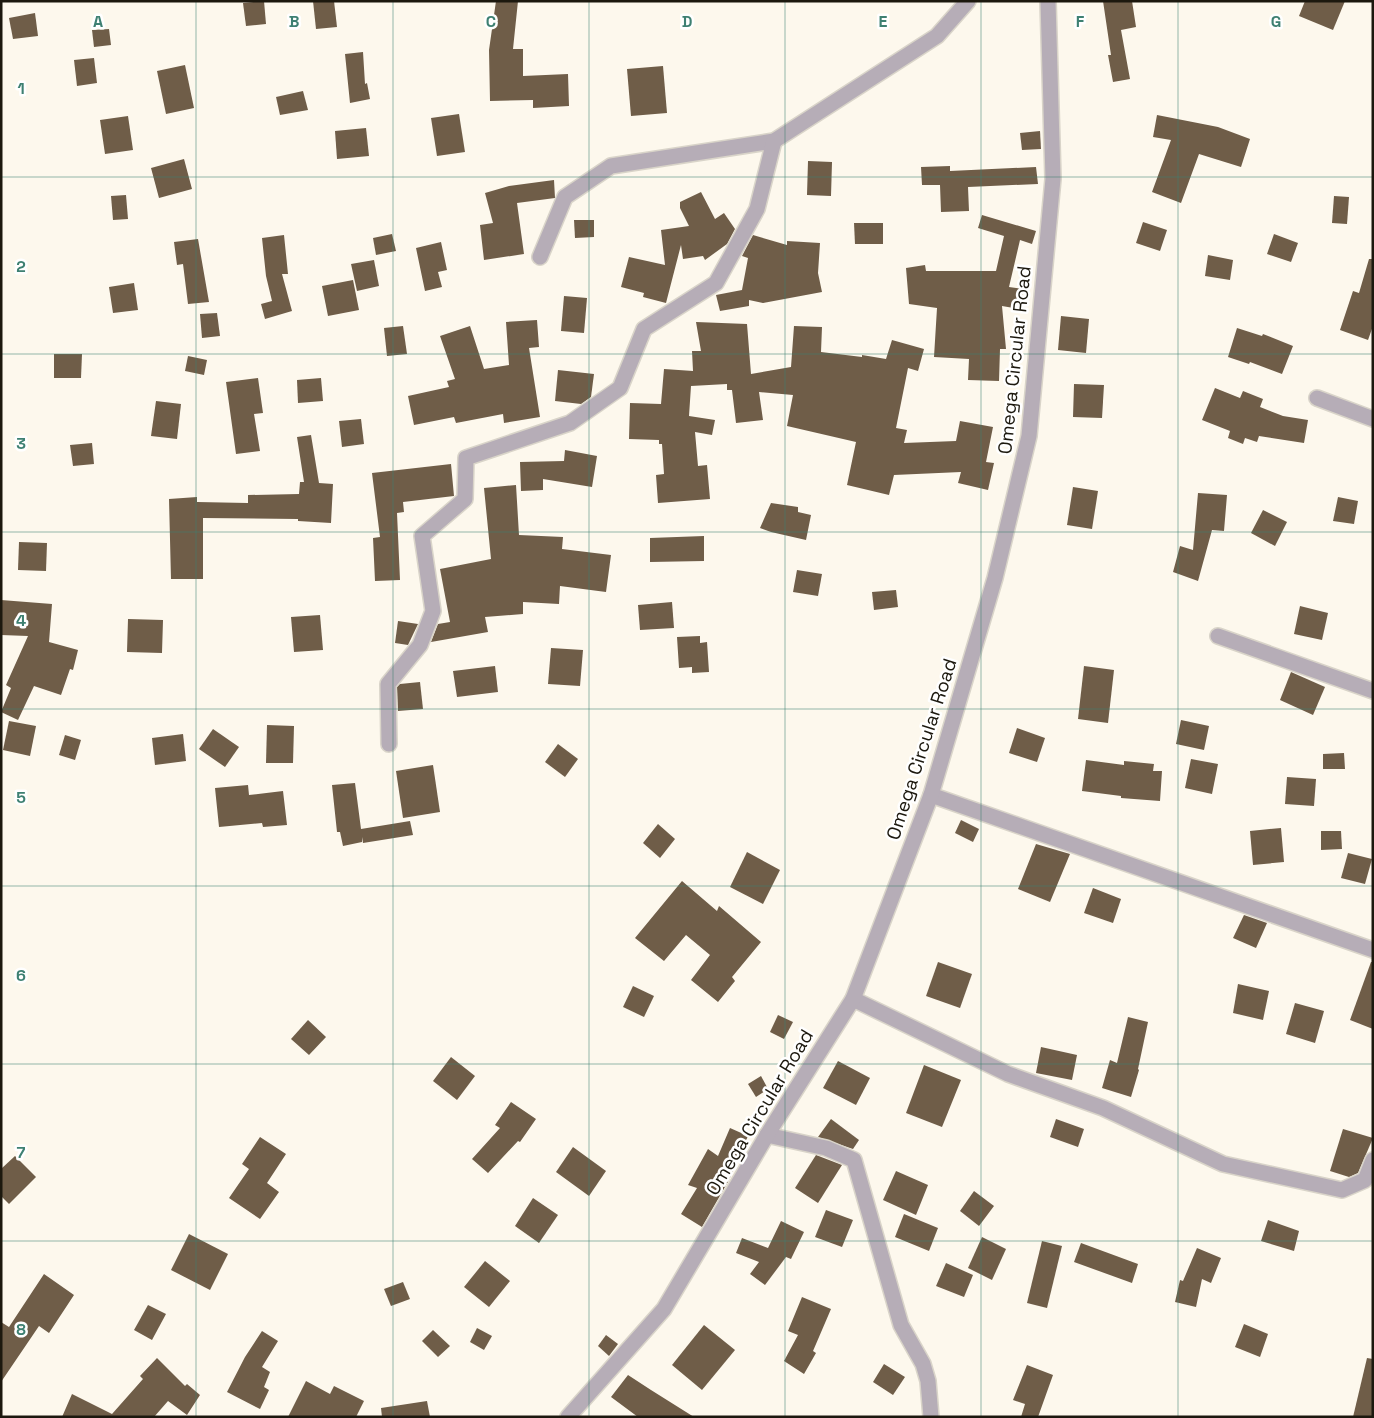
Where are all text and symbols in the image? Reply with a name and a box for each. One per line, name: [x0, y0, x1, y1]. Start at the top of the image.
text: A: [93, 11, 103, 32]
text: B: [289, 11, 299, 32]
text: C: [486, 11, 496, 32]
text: D: [682, 11, 692, 32]
text: E: [879, 11, 888, 32]
text: F: [1076, 11, 1085, 32]
text: G: [1271, 11, 1281, 32]
text: 1: [17, 78, 25, 99]
text: 2: [16, 256, 26, 277]
street label: Omega Circular Road: [992, 265, 1037, 455]
text: 3: [16, 433, 26, 454]
text: 4: [16, 610, 26, 631]
street label: Omega Circular Road: [880, 655, 963, 843]
text: 5: [16, 787, 26, 808]
text: 6: [16, 965, 26, 986]
street label: Omega Circular Road: [700, 1025, 819, 1200]
text: 7: [17, 1142, 26, 1163]
text: 8: [16, 1319, 26, 1340]

